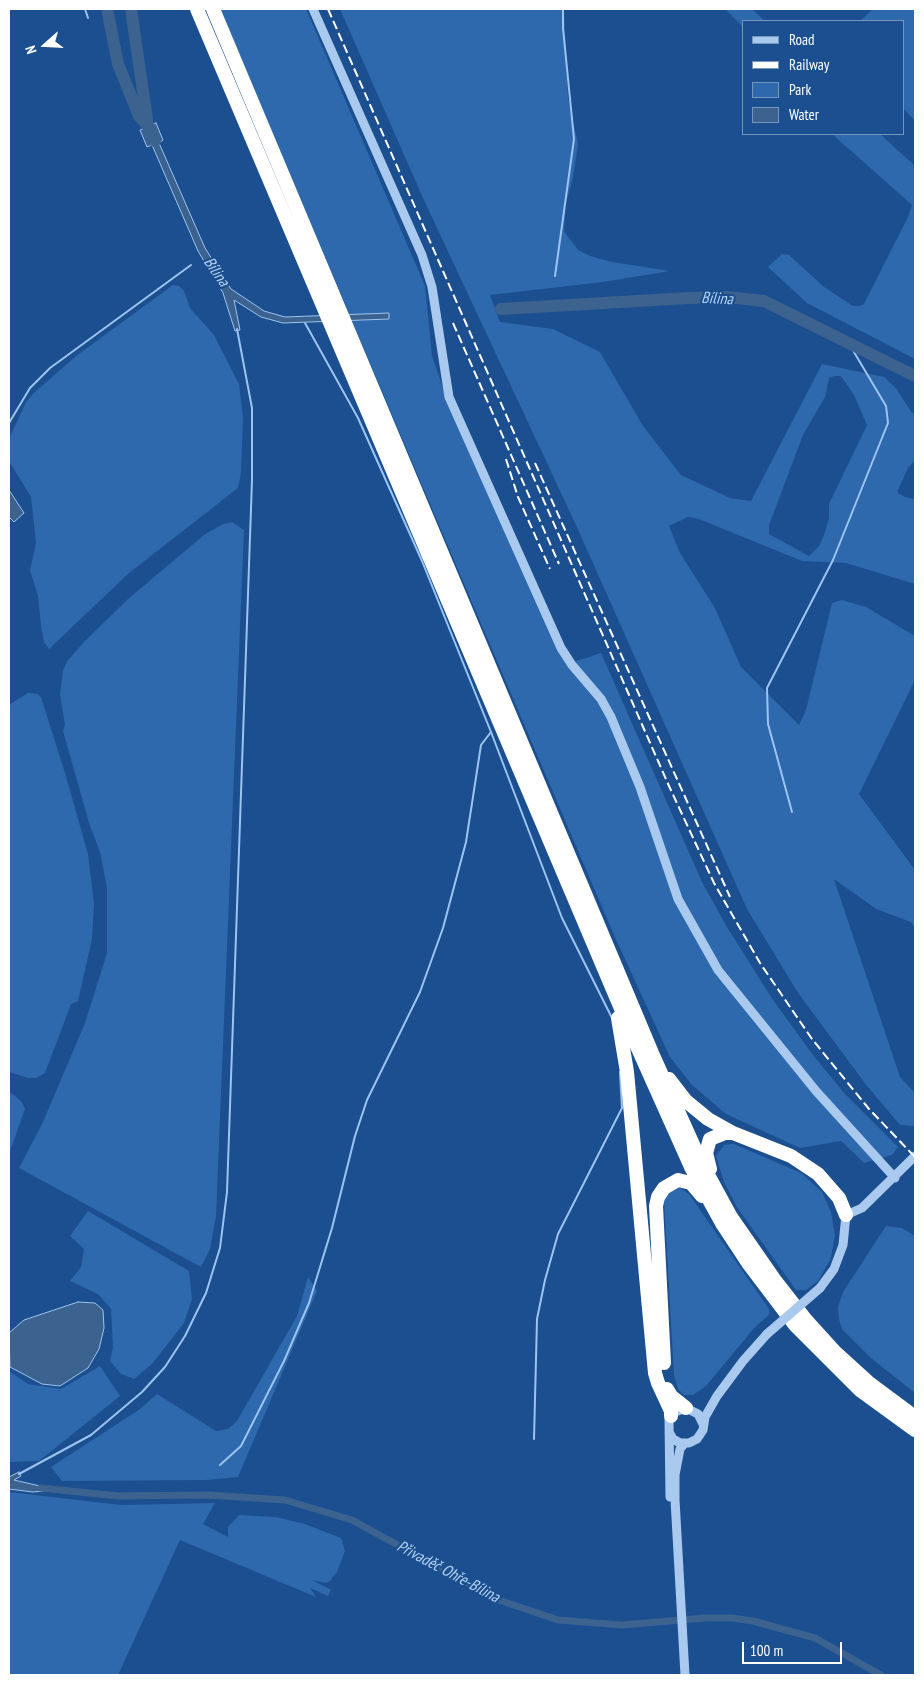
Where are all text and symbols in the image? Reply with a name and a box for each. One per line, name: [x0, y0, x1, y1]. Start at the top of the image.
north arrow: [20, 20, 70, 70]
legend: [742, 20, 904, 135]
text: Road: [789, 30, 815, 49]
text: N: [21, 43, 41, 56]
text: Railway: [789, 55, 829, 74]
text: Park: [789, 80, 811, 99]
text: Water: [789, 105, 819, 124]
water label: Bílina: [199, 254, 233, 290]
water label: Bílina: [701, 289, 733, 309]
water label: Přivaděč Ohře-Bílina: [393, 1537, 503, 1607]
scale bar: [744, 1632, 844, 1664]
text: 100 m: [750, 1641, 783, 1660]

